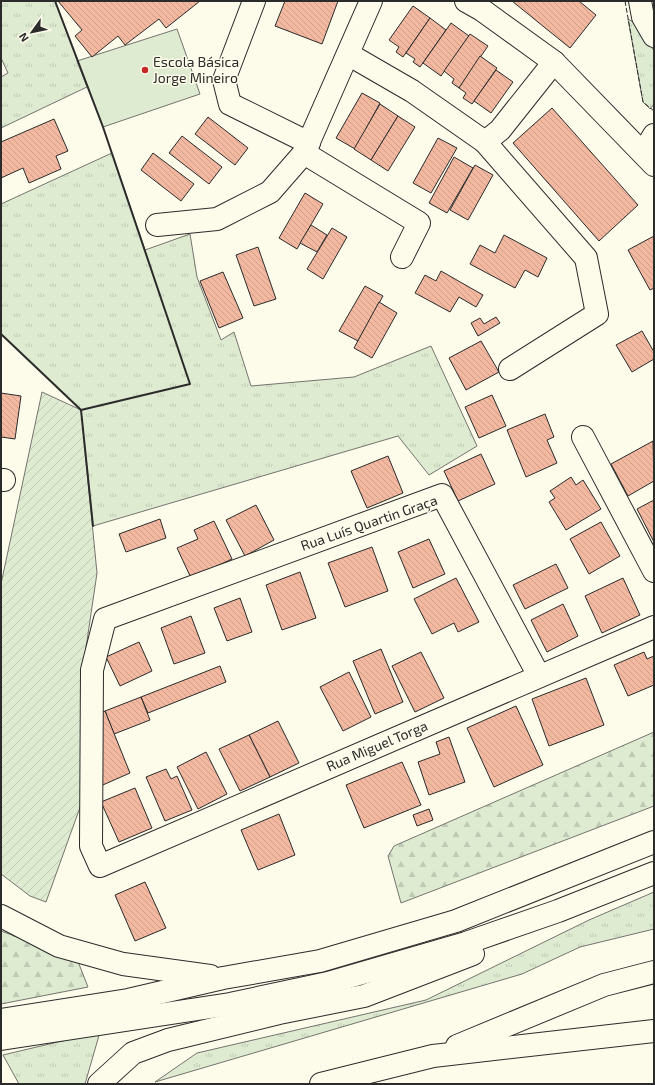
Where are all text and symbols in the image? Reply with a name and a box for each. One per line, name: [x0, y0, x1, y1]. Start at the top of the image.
north arrow: [12, 12, 52, 52]
text: N: [16, 31, 31, 45]
place label: Escola Básica Jorge Mineiro: [153, 53, 239, 86]
marker: Escola Básica Jorge Mineiro: [140, 65, 150, 75]
street label: Rua Luís Quartin Graça: [298, 491, 440, 555]
street label: Rua Miguel Torga: [323, 716, 430, 775]

